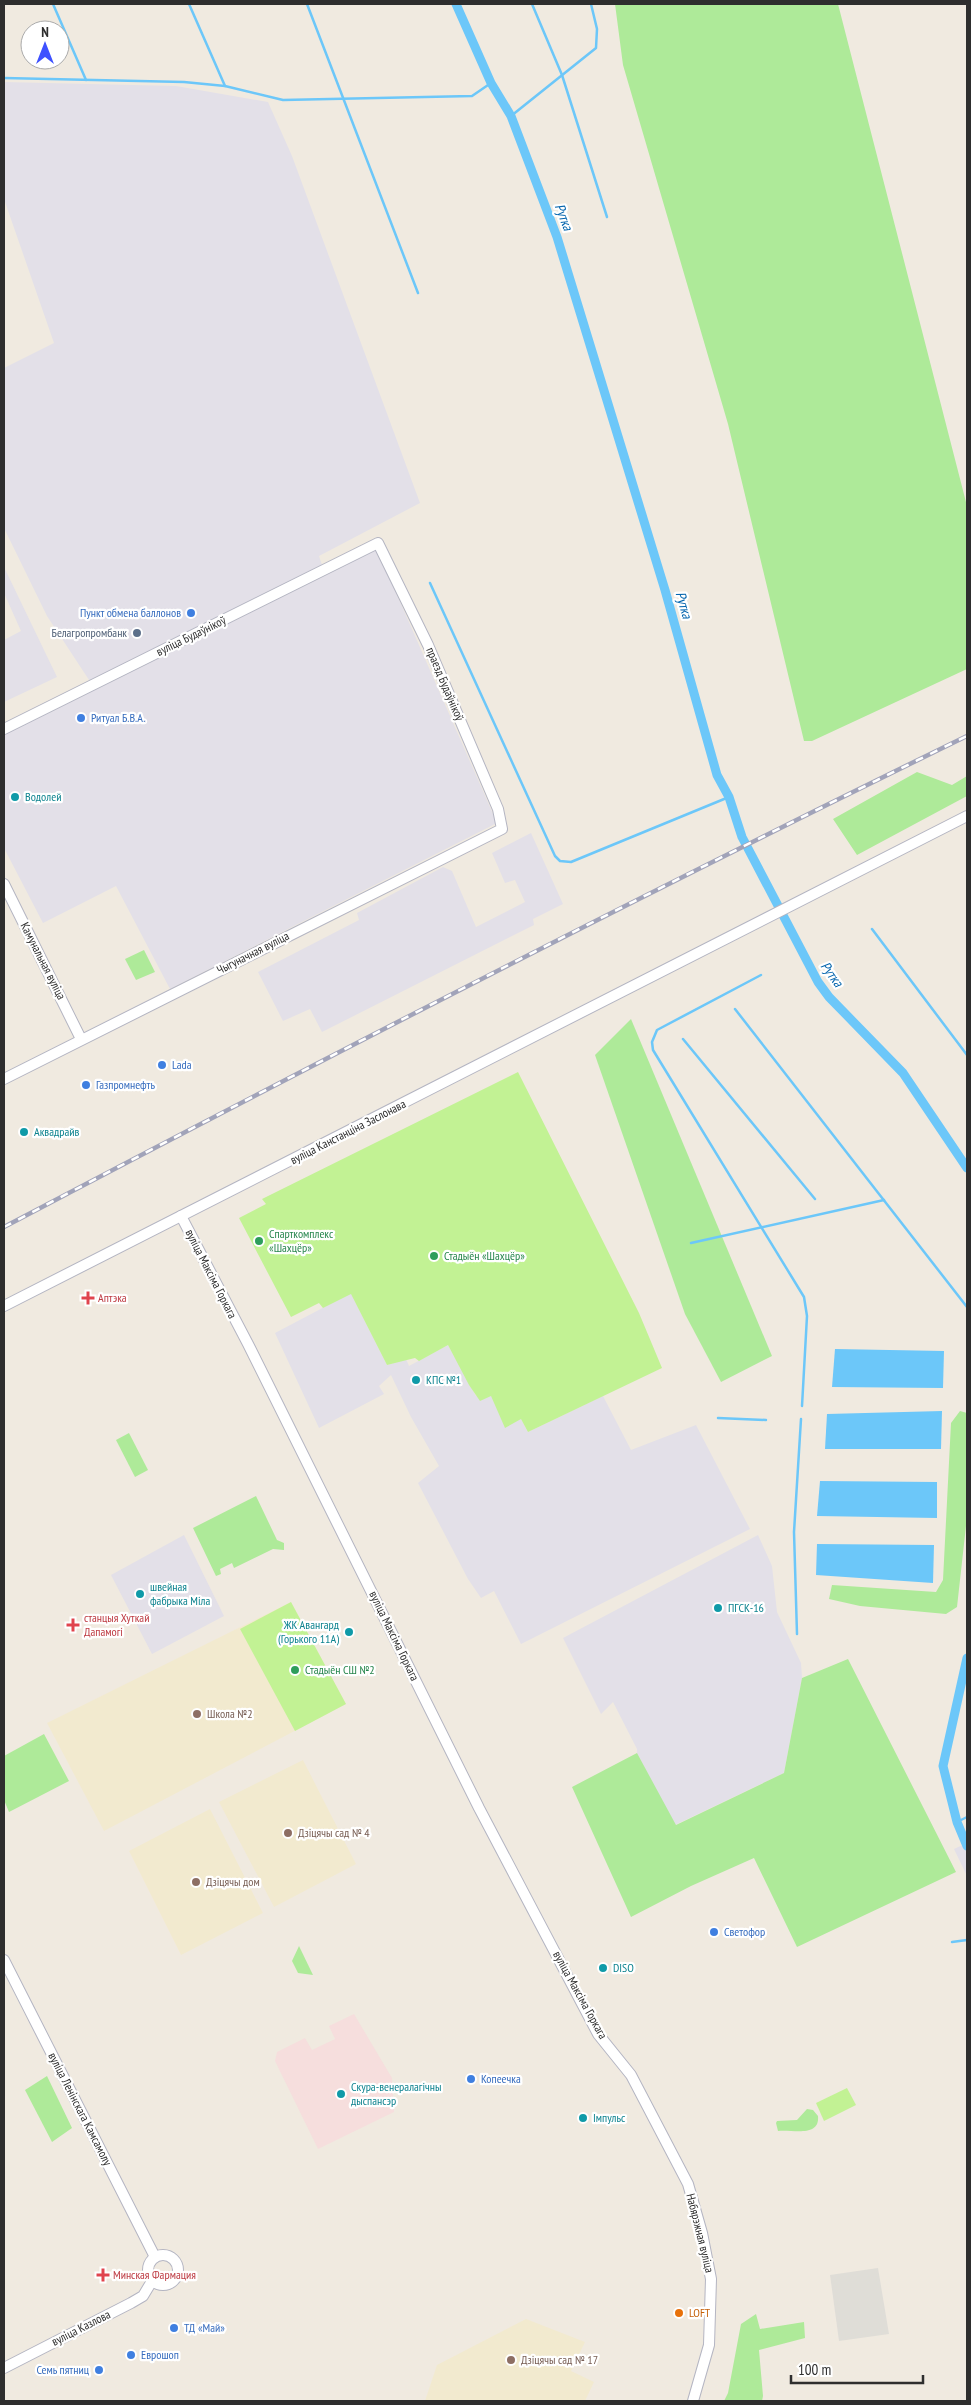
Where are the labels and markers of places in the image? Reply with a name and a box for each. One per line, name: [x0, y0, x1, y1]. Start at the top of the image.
place label: Пункт обмена баллонов: [80, 605, 181, 620]
marker: Пункт обмена баллонов: [185, 607, 197, 619]
place label: Белагропромбанк: [52, 625, 127, 640]
marker: Белагропромбанк: [131, 627, 143, 639]
place label: Ритуал Б.В.А.: [91, 710, 145, 725]
marker: Ритуал Б.В.А.: [75, 712, 87, 724]
place label: Водолей: [25, 789, 61, 804]
marker: Водолей: [9, 791, 21, 803]
place label: Lada: [172, 1057, 192, 1072]
marker: Lada: [156, 1059, 168, 1071]
place label: Газпромнефть: [96, 1077, 155, 1092]
marker: Газпромнефть: [80, 1079, 92, 1091]
place label: Аквадрайв: [34, 1124, 80, 1139]
marker: Аквадрайв: [18, 1126, 30, 1138]
place label: Спарткомплекс «Шахцёр»: [269, 1226, 334, 1255]
marker: Спарткомплекс «Шахцёр»: [253, 1235, 265, 1247]
place label: Стадыён «Шахцёр»: [444, 1248, 525, 1263]
marker: Стадыён «Шахцёр»: [428, 1250, 440, 1262]
place label: Аптэка: [98, 1290, 127, 1305]
marker: Аптэка: [82, 1292, 94, 1304]
place label: КПС №1: [426, 1372, 461, 1387]
marker: КПС №1: [410, 1374, 422, 1386]
place label: швейная фабрыка Міла: [150, 1579, 210, 1608]
marker: швейная фабрыка Міла: [134, 1588, 146, 1600]
place label: ПГСК-16: [728, 1600, 764, 1615]
marker: ПГСК-16: [712, 1602, 724, 1614]
place label: станцыя Хуткай Дапамогі: [84, 1610, 149, 1639]
place label: ЖК Авангард (Горького 11А): [278, 1617, 340, 1646]
marker: станцыя Хуткай Дапамогі: [66, 1618, 80, 1632]
marker: ЖК Авангард (Горького 11А): [343, 1626, 355, 1638]
place label: Стадыён СШ №2: [305, 1662, 375, 1677]
marker: Стадыён СШ №2: [289, 1664, 301, 1676]
place label: Школа №2: [207, 1706, 253, 1721]
marker: Школа №2: [191, 1708, 203, 1720]
place label: Дзіцячы сад № 4: [298, 1825, 370, 1840]
marker: Дзіцячы сад № 4: [282, 1827, 294, 1839]
place label: Дзіцячы дом: [206, 1874, 260, 1889]
marker: Дзіцячы дом: [190, 1876, 202, 1888]
place label: Светофор: [724, 1924, 765, 1939]
marker: Светофор: [708, 1926, 720, 1938]
place label: DISO: [613, 1960, 634, 1975]
marker: DISO: [597, 1962, 609, 1974]
place label: Копеечка: [481, 2071, 521, 2086]
marker: Копеечка: [465, 2073, 477, 2085]
place label: Скура-венералагічны дыспансэр: [351, 2079, 441, 2108]
marker: Скура-венералагічны дыспансэр: [335, 2088, 347, 2100]
place label: Імпульс: [593, 2110, 626, 2125]
marker: Імпульс: [577, 2112, 589, 2124]
place label: Минская Фармация: [113, 2267, 196, 2282]
marker: Минская Фармация: [97, 2269, 109, 2281]
place label: LOFT: [689, 2305, 711, 2320]
marker: LOFT: [673, 2307, 685, 2319]
place label: ТД «Май»: [184, 2320, 225, 2335]
marker: ТД «Май»: [168, 2322, 180, 2334]
place label: Еврошоп: [141, 2347, 179, 2362]
marker: Еврошоп: [125, 2349, 137, 2361]
place label: Дзіцячы сад № 17: [521, 2352, 598, 2367]
marker: Дзіцячы сад № 17: [505, 2354, 517, 2366]
place label: Семь пятниц: [36, 2362, 90, 2377]
marker: Семь пятниц: [93, 2364, 105, 2376]

